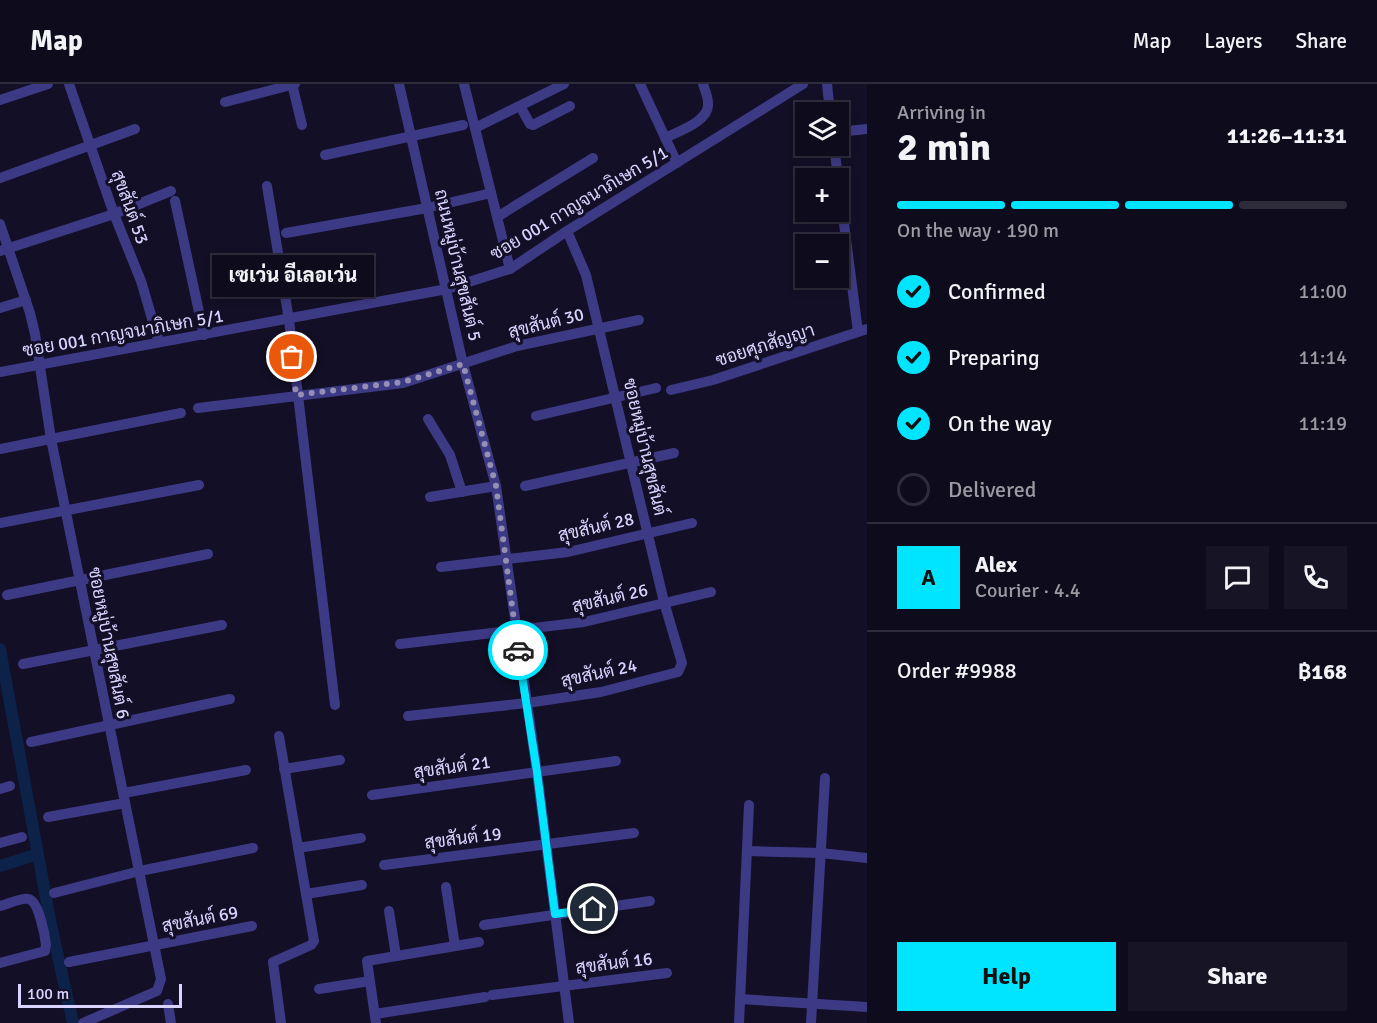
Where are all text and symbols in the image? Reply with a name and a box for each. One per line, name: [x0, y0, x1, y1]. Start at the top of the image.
text: Map: [30, 24, 83, 58]
text: Map: [1133, 28, 1171, 54]
text: Layers: [1204, 28, 1262, 54]
text: Share: [1295, 28, 1347, 54]
text: Arriving in: [897, 100, 986, 125]
map controls: [795, 102, 849, 288]
button: layers: [795, 102, 849, 156]
text: 11:26–11:31: [1227, 122, 1347, 149]
text: 2 min: [897, 123, 991, 171]
street label: ซอย 001 กาญจนาภิเษก 5/1: [486, 141, 672, 265]
street label: สุขสันต์ 53: [105, 166, 155, 247]
button: +: [795, 168, 849, 222]
street label: ถนนหมู่บ้านสุขสันต์ 5: [428, 186, 488, 344]
text: On the way · 190 m: [897, 218, 1059, 243]
button: −: [795, 234, 849, 288]
callout: เซเว่น อีเลอเว่น: [211, 255, 373, 297]
text: เซเว่น อีเลอเว่น: [229, 263, 357, 288]
icon: check: [897, 275, 930, 308]
text: Confirmed: [948, 278, 1046, 305]
text: 11:00: [1298, 279, 1347, 304]
street label: สุขสันต์ 30: [505, 301, 586, 344]
street label: ซอย 001 กาญจนาภิเษก 5/1: [21, 304, 225, 362]
street label: ซอยศุภสัญญา: [713, 319, 818, 372]
pin: [266, 331, 317, 382]
icon: bag: [275, 340, 308, 373]
icon: check: [897, 341, 930, 374]
text: Preparing: [948, 344, 1040, 371]
text: 11:14: [1298, 345, 1347, 370]
street label: ซอยหมู่บ้านสุขสันต์: [617, 376, 673, 518]
icon: check: [897, 407, 930, 440]
text: On the way: [948, 410, 1052, 437]
text: 11:19: [1298, 411, 1347, 436]
text: Delivered: [948, 476, 1036, 503]
street label: สุขสันต์ 28: [555, 506, 636, 547]
button: chat: [1206, 546, 1269, 609]
button: phone: [1284, 546, 1347, 609]
text: Alex: [975, 551, 1017, 578]
text: A: [921, 564, 936, 591]
street label: ซอยหมู่บ้านสุขสันต์ 6: [82, 565, 136, 721]
street label: สุขสันต์ 26: [569, 577, 650, 618]
text: Courier · 4.4: [975, 578, 1081, 603]
courier: [488, 620, 548, 680]
icon: car: [502, 634, 535, 667]
street label: สุขสันต์ 24: [558, 652, 640, 693]
text: Order #9988: [897, 657, 1017, 684]
text: ฿168: [1298, 658, 1347, 685]
street label: สุขสันต์ 21: [412, 749, 492, 784]
street label: สุขสันต์ 19: [423, 820, 503, 855]
pin: [567, 883, 618, 934]
icon: home: [576, 892, 609, 925]
street label: สุขสันต์ 69: [160, 899, 240, 938]
button: Help: [897, 942, 1116, 1011]
button: Share: [1128, 942, 1347, 1011]
street label: สุขสันต์ 16: [574, 945, 654, 980]
scale bar: [18, 981, 182, 1008]
text: 100 m: [27, 984, 69, 1004]

